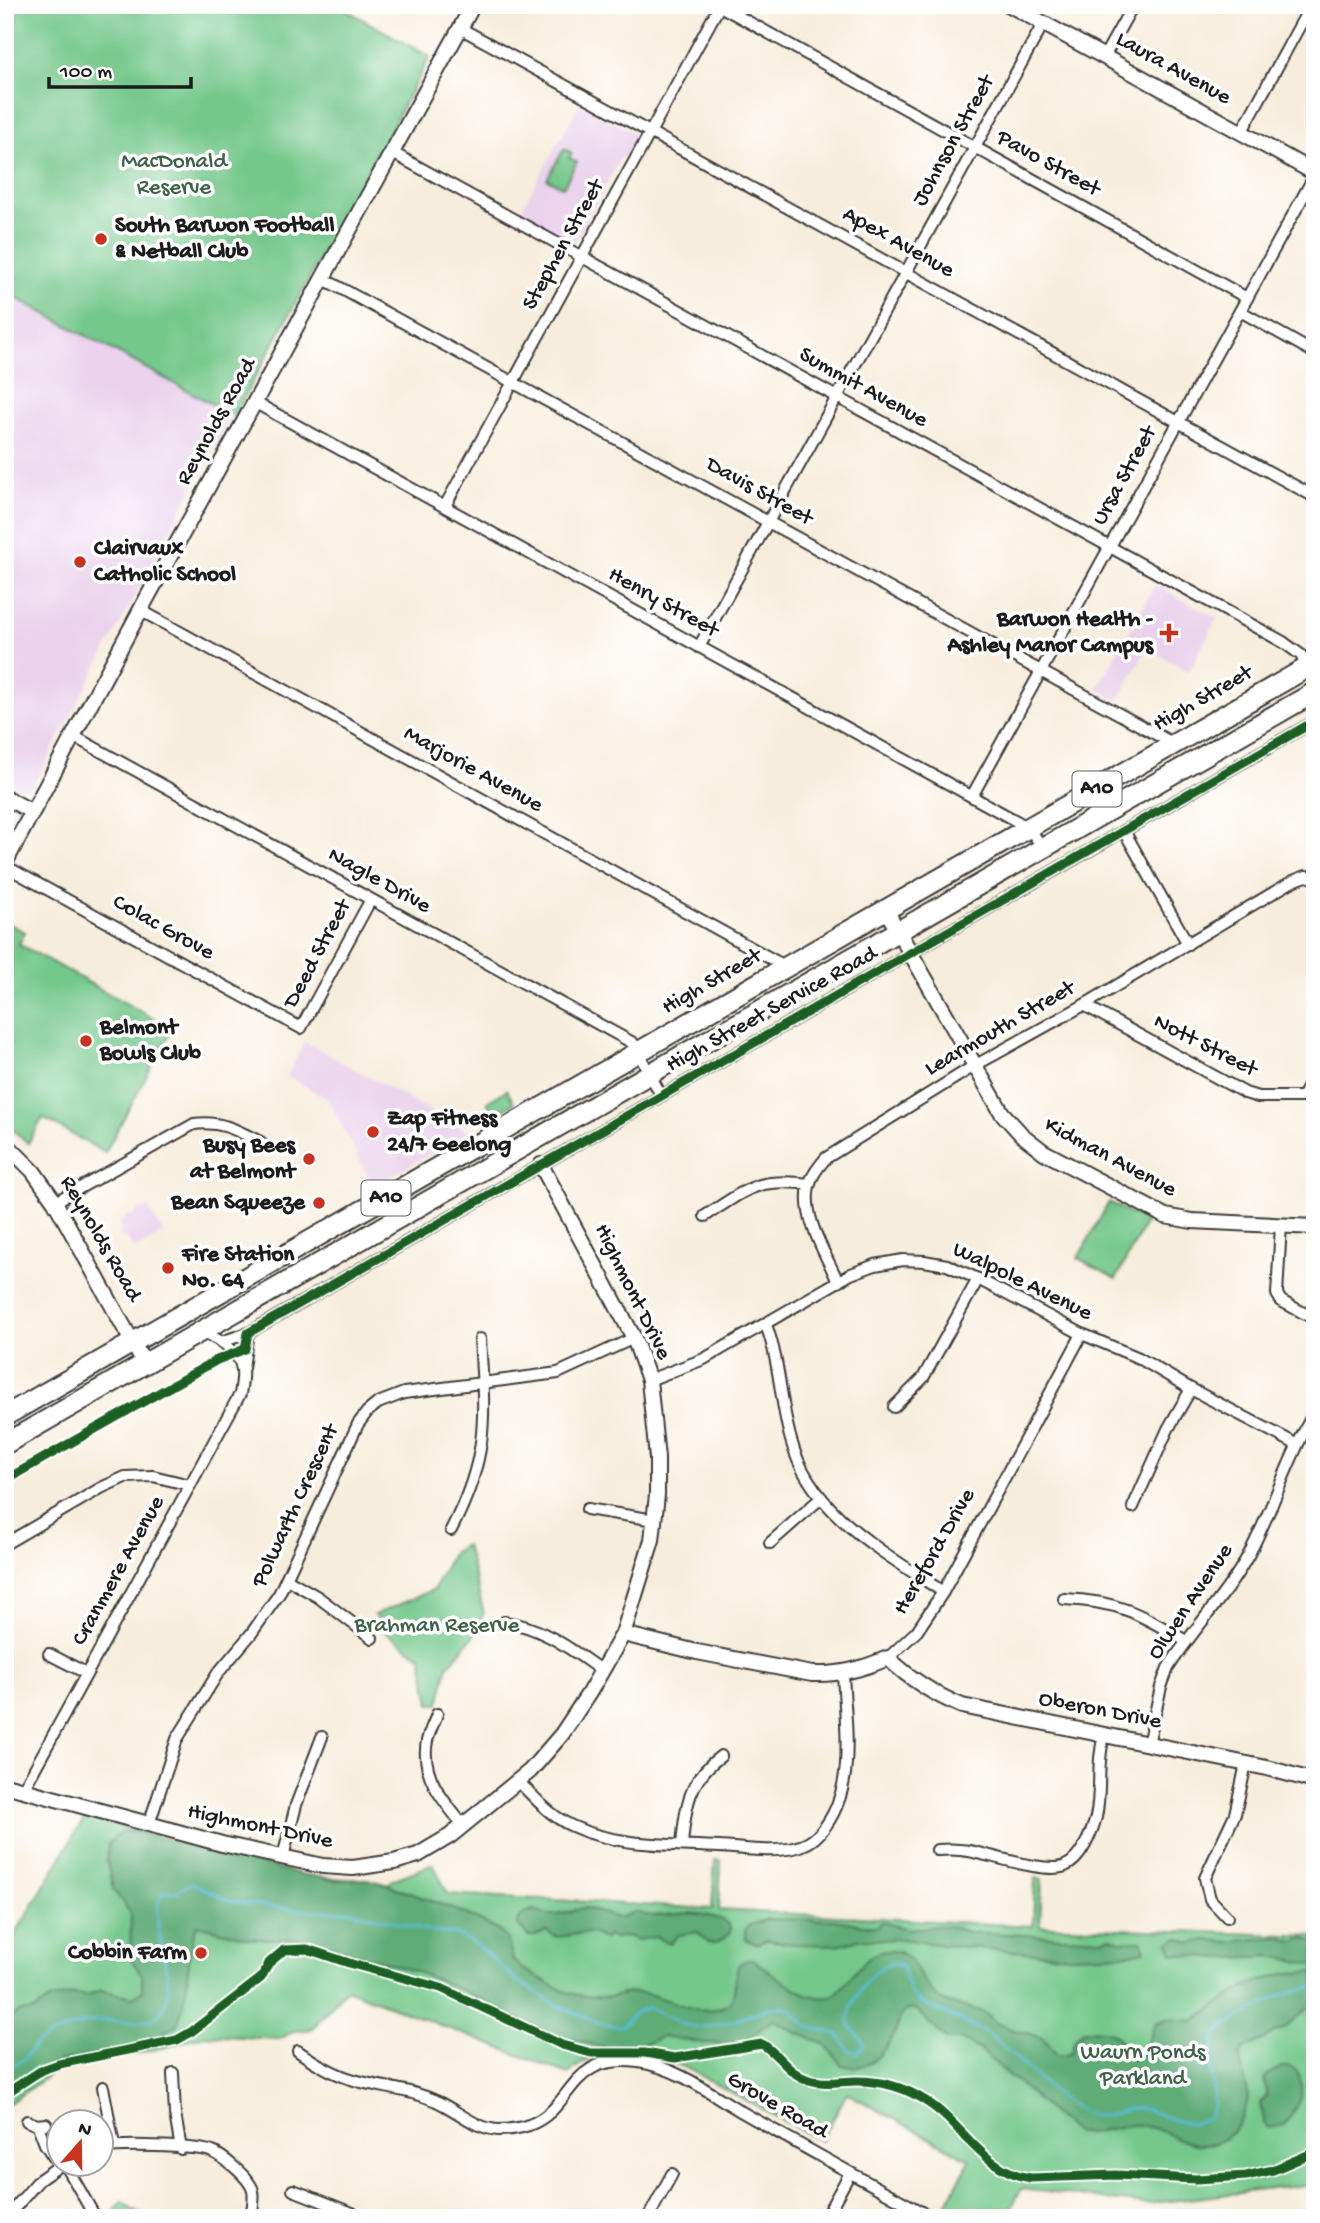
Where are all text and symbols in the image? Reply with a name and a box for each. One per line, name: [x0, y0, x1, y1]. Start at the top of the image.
street label: Laura Avenue: [1111, 26, 1236, 112]
scale bar: [49, 46, 191, 90]
text: 100 m: [59, 61, 112, 86]
street label: Johnson Street: [907, 69, 1002, 211]
street label: Pavo Street: [991, 124, 1106, 204]
park label: MacDonald Reserve: [121, 149, 228, 202]
street label: Stephen Street: [517, 174, 612, 315]
street label: Apex Avenue: [837, 201, 960, 285]
place label: South Barwon Football & Netball Club: [115, 213, 334, 266]
marker: South Barwon Football & Netball Club: [93, 231, 109, 247]
street label: Summit Avenue: [794, 341, 933, 435]
street label: Reynolds Road: [171, 353, 264, 490]
street label: Ursa Street: [1087, 420, 1164, 530]
street label: Davis Street: [699, 451, 819, 533]
place label: Clairvaux Catholic School: [94, 536, 236, 589]
marker: Clairvaux Catholic School: [72, 554, 88, 570]
street label: Henry Street: [603, 562, 724, 645]
place label: Barwon Health - Ashley Manor Campus: [947, 607, 1155, 660]
marker: Barwon Health - Ashley Manor Campus: [1159, 623, 1179, 643]
street label: High Street: [1148, 659, 1259, 738]
street label: Marjorie Avenue: [399, 721, 548, 820]
road number: A10: [1072, 772, 1122, 806]
street label: Nagle Drive: [323, 842, 436, 921]
street label: Colac Grove: [107, 889, 220, 968]
street label: Deed Street: [277, 894, 359, 1015]
street label: High Street Service Road: [662, 940, 883, 1079]
street label: High Street: [657, 942, 768, 1021]
street label: Learmouth Street: [920, 974, 1081, 1083]
street label: Nott Street: [1149, 1008, 1263, 1084]
place label: Belmont Bowls Club: [99, 1015, 202, 1068]
marker: Belmont Bowls Club: [78, 1033, 94, 1049]
place label: Zap Fitness 24/7 Geelong: [387, 1106, 511, 1159]
street label: Kidman Avenue: [1039, 1112, 1182, 1205]
marker: Zap Fitness 24/7 Geelong: [365, 1124, 381, 1140]
place label: Busy Bees at Belmont: [189, 1133, 298, 1186]
marker: Busy Bees at Belmont: [301, 1151, 317, 1167]
street label: Reynolds Road: [53, 1171, 148, 1308]
road number: A10: [362, 1180, 410, 1216]
place label: Bean Squeeze: [170, 1190, 306, 1217]
marker: Bean Squeeze: [311, 1195, 327, 1211]
street label: Highmont Drive: [587, 1220, 677, 1365]
street label: Walpole Avenue: [948, 1237, 1097, 1328]
place label: Fire Station No. 64: [181, 1242, 295, 1295]
marker: Fire Station No. 64: [160, 1260, 176, 1276]
street label: Polwarth Crescent: [246, 1419, 346, 1593]
street label: Hereford Drive: [888, 1483, 983, 1620]
street label: Cranmere Avenue: [67, 1490, 172, 1651]
street label: Olwen Avenue: [1142, 1538, 1240, 1665]
park label: Brahman Reserve: [354, 1613, 521, 1640]
street label: Oberon Drive: [1036, 1686, 1165, 1736]
street label: Highmont Drive: [185, 1798, 336, 1856]
place label: Cobbin Farm: [68, 1940, 188, 1967]
marker: Cobbin Farm: [193, 1945, 209, 1961]
park label: Waurn Ponds Parkland: [1080, 2040, 1206, 2093]
street label: Grove Road: [722, 2066, 834, 2147]
north arrow: [46, 2108, 116, 2178]
text: N: [75, 2117, 94, 2143]

